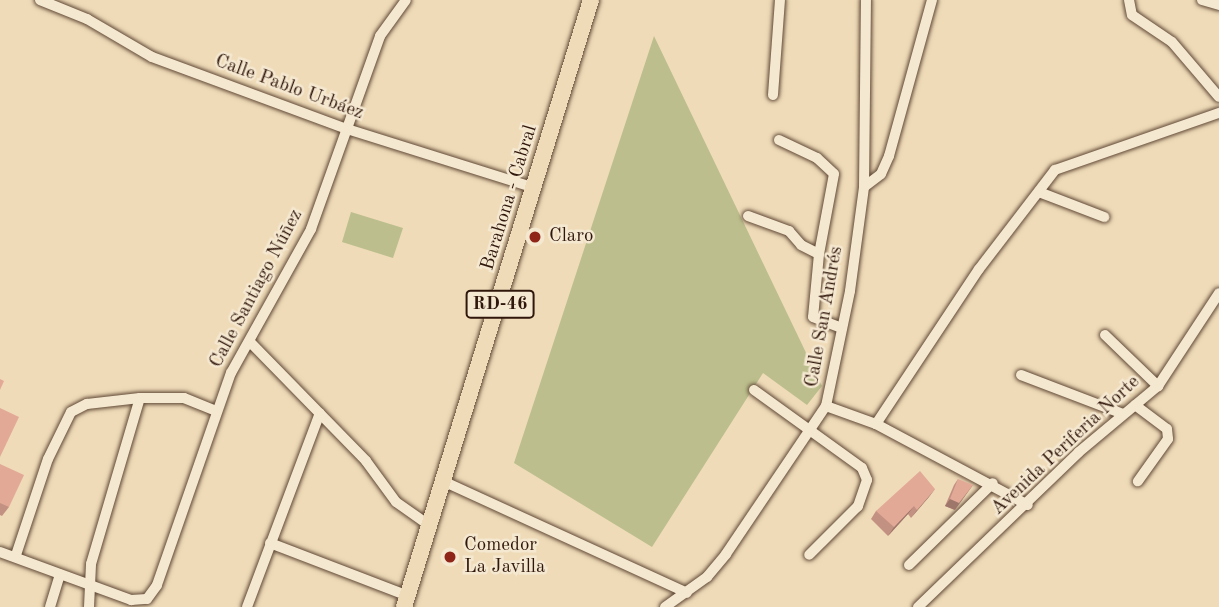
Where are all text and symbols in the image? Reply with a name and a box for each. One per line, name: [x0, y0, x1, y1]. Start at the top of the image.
street label: Calle Pablo Urbáez: [212, 51, 366, 125]
street label: Barahona - Cabral: [477, 123, 543, 273]
street label: Calle Santiago Núñez: [206, 206, 308, 372]
place label: Claro: [549, 226, 593, 248]
marker: Claro: [527, 229, 543, 245]
street label: Calle San Andrés: [801, 245, 849, 389]
road number: RD-46: [465, 290, 535, 318]
street label: Avenida Periferia Norte: [987, 371, 1145, 521]
place label: Comedor La Javilla: [464, 535, 545, 579]
marker: Comedor La Javilla: [442, 549, 458, 565]

